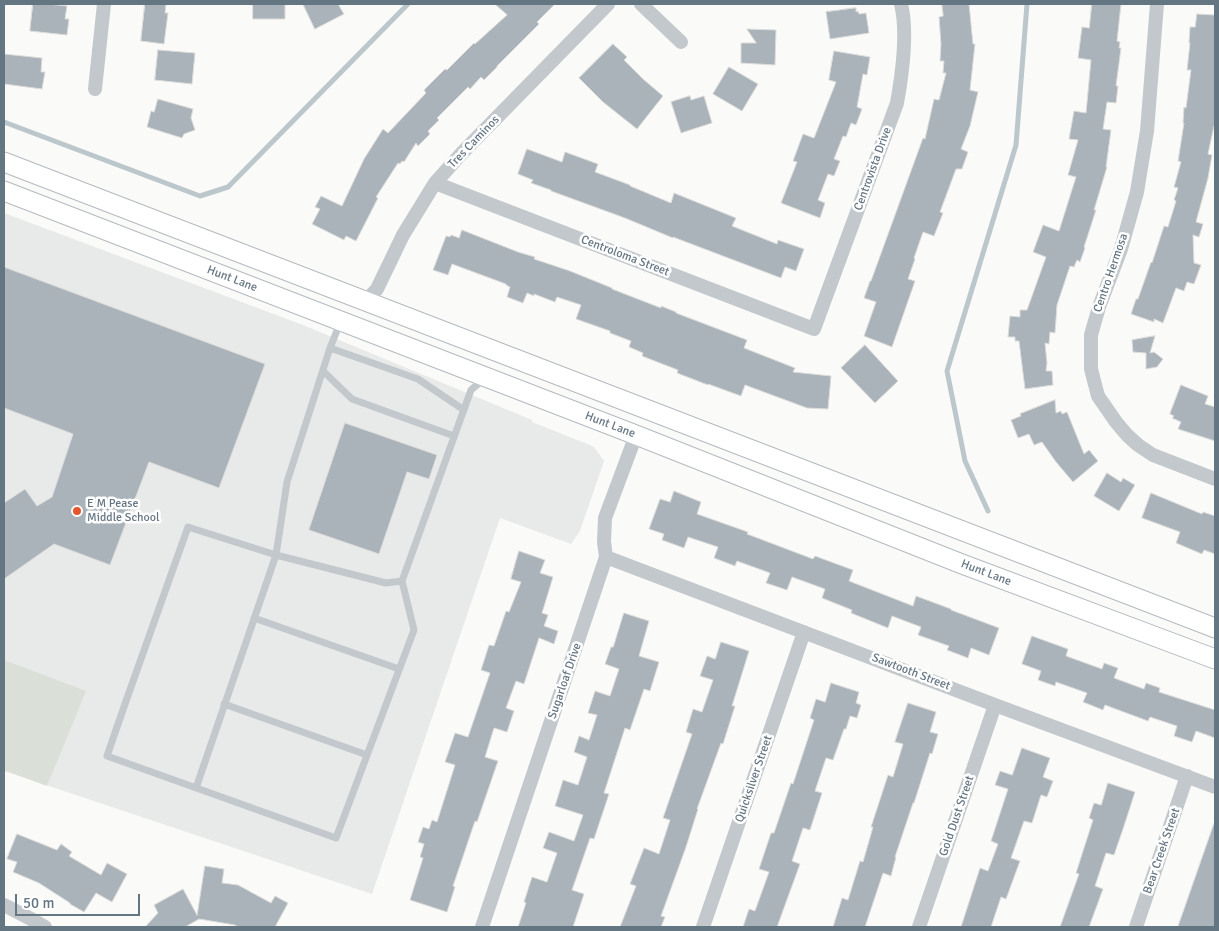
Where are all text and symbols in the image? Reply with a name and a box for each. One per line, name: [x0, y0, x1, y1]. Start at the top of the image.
street label: Tres Caminos: [445, 113, 503, 171]
street label: Centrovista Drive: [851, 125, 895, 213]
street label: Centro Hermosa: [1091, 232, 1131, 314]
street label: Centroloma Street: [579, 233, 671, 279]
street label: Hunt Lane: [205, 263, 259, 295]
street label: Hunt Lane: [583, 409, 637, 441]
place label: E M Pease Middle School: [87, 497, 160, 525]
marker: E M Pease Middle School: [71, 505, 83, 517]
street label: Hunt Lane: [959, 557, 1013, 589]
street label: Sugarloaf Drive: [545, 641, 585, 721]
street label: Sawtooth Street: [870, 650, 952, 694]
street label: Quicksilver Street: [732, 734, 776, 824]
street label: Gold Dust Street: [937, 774, 977, 858]
street label: Bear Creek Street: [1141, 806, 1183, 896]
scale bar: [18, 884, 142, 916]
text: 50 m: [23, 894, 54, 912]

